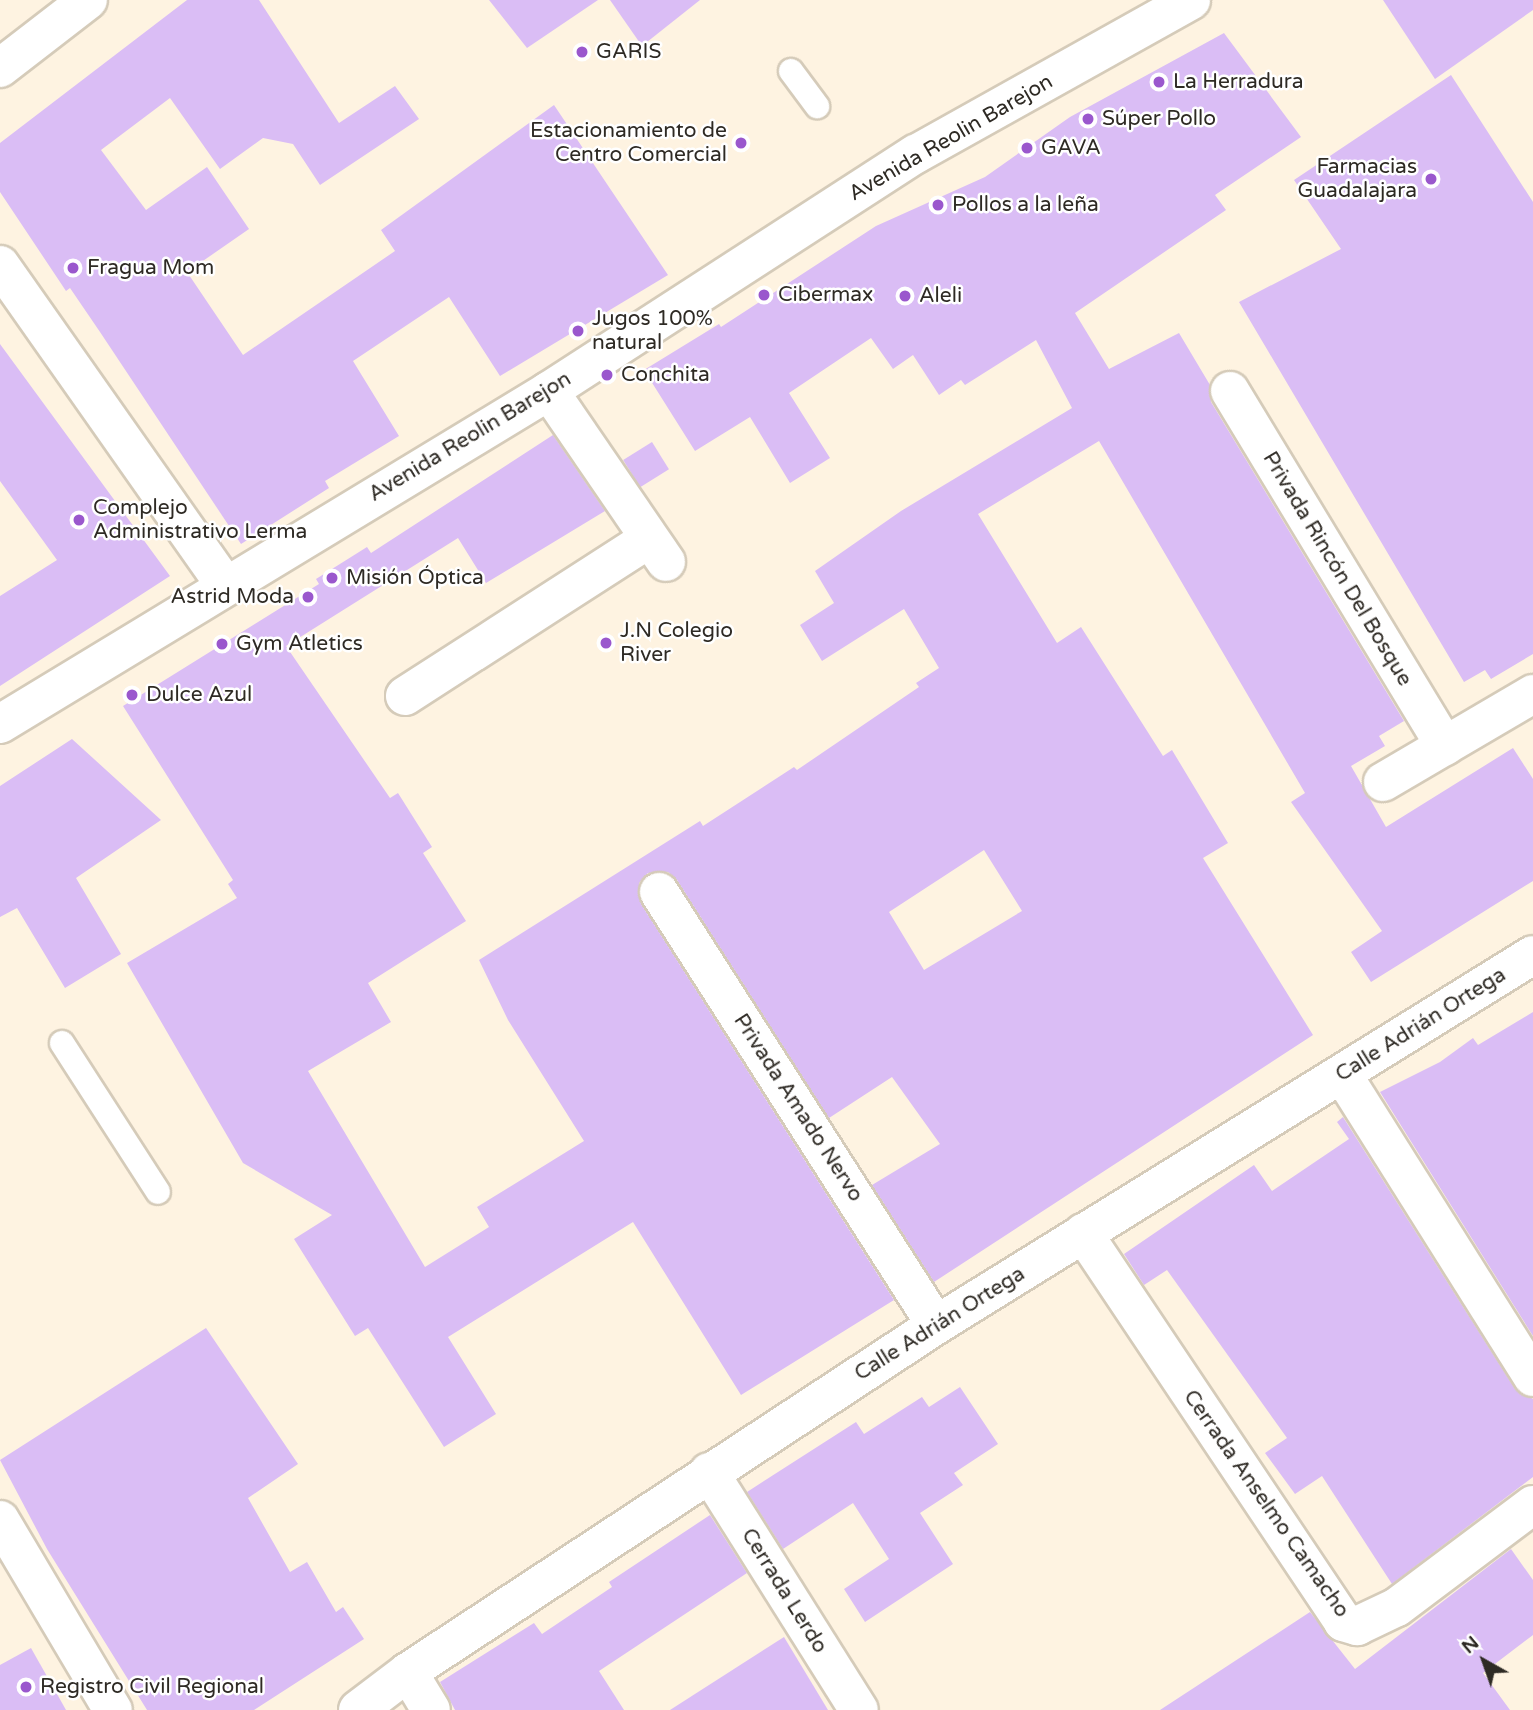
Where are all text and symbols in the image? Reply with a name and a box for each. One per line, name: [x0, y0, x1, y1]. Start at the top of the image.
place label: GARIS: [596, 39, 661, 65]
marker: GARIS: [574, 44, 590, 60]
street label: Avenida Reolin Barejon: [844, 69, 1058, 207]
place label: La Herradura: [1173, 69, 1304, 95]
marker: La Herradura: [1151, 74, 1167, 90]
place label: Súper Pollo: [1102, 106, 1216, 132]
marker: Súper Pollo: [1080, 111, 1096, 127]
place label: Estacionamiento de Centro Comercial: [530, 118, 727, 168]
marker: Estacionamiento de Centro Comercial: [733, 135, 749, 151]
place label: GAVA: [1041, 135, 1101, 161]
marker: GAVA: [1019, 140, 1035, 156]
place label: Farmacias Guadalajara: [1297, 154, 1417, 204]
marker: Farmacias Guadalajara: [1423, 171, 1439, 187]
place label: Pollos a la leña: [952, 192, 1099, 218]
marker: Pollos a la leña: [930, 197, 946, 213]
place label: Fragua Mom: [87, 255, 214, 281]
marker: Fragua Mom: [65, 260, 81, 276]
place label: Cibermax: [778, 282, 873, 308]
place label: Aleli: [919, 283, 962, 309]
marker: Cibermax: [756, 287, 772, 303]
marker: Aleli: [897, 288, 913, 304]
place label: Jugos 100% natural: [592, 306, 713, 356]
marker: Jugos 100% natural: [570, 323, 586, 339]
place label: Conchita: [621, 362, 710, 388]
street label: Avenida Reolin Barejon: [364, 367, 576, 507]
marker: Conchita: [599, 367, 615, 383]
street label: Privada Rincón Del Bosque: [1257, 447, 1417, 691]
place label: Complejo Administrativo Lerma: [93, 495, 307, 545]
marker: Complejo Administrativo Lerma: [71, 512, 87, 528]
place label: Misión Óptica: [346, 565, 484, 591]
marker: Misión Óptica: [324, 570, 340, 586]
place label: Astrid Moda: [171, 584, 294, 610]
marker: Astrid Moda: [300, 589, 316, 605]
place label: J.N Colegio River: [620, 618, 733, 668]
place label: Gym Atletics: [236, 631, 363, 657]
marker: J.N Colegio River: [598, 635, 614, 651]
marker: Gym Atletics: [214, 636, 230, 652]
place label: Dulce Azul: [146, 682, 252, 708]
marker: Dulce Azul: [124, 687, 140, 703]
street label: Calle Adrián Ortega: [1331, 962, 1511, 1088]
street label: Privada Amado Nervo: [728, 1009, 868, 1207]
street label: Calle Adrián Ortega: [850, 1261, 1030, 1387]
street label: Cerrada Anselmo Camacho: [1178, 1385, 1354, 1623]
street label: Cerrada Lerdo: [736, 1524, 832, 1658]
north arrow: [1449, 1626, 1519, 1696]
text: N: [1458, 1632, 1483, 1658]
place label: Registro Civil Regional: [40, 1674, 264, 1700]
marker: Registro Civil Regional: [18, 1679, 34, 1695]

